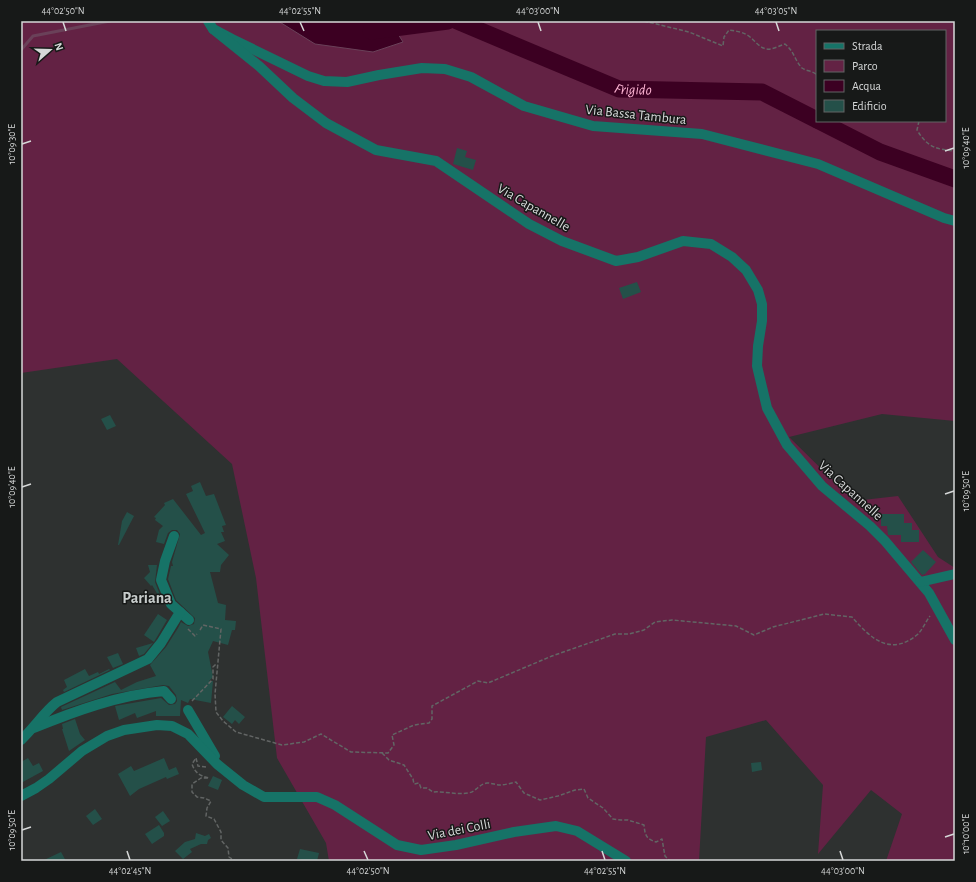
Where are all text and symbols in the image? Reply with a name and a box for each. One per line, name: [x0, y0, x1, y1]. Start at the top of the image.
text: 44°02'50"N: [41, 6, 85, 16]
text: 44°02'55"N: [279, 6, 321, 16]
text: 44°03'00"N: [516, 6, 560, 16]
text: 44°03'05"N: [755, 6, 797, 16]
north arrow: [30, 30, 70, 70]
legend: [816, 30, 946, 122]
text: Strada: [852, 40, 883, 52]
text: N: [52, 41, 65, 52]
text: Parco: [852, 60, 878, 72]
text: Acqua: [852, 80, 882, 92]
water label: Frigido: [612, 81, 652, 98]
text: Edificio: [852, 100, 887, 112]
street label: Via Bassa Tambura: [585, 103, 688, 127]
text: 10°09'30"E: [7, 124, 17, 164]
text: 10°09'40"E: [961, 127, 971, 169]
street label: Via Capannelle: [495, 181, 572, 234]
street label: Via Capannelle: [815, 458, 885, 523]
text: 10°09'40"E: [7, 466, 17, 508]
text: 10°09'50"E: [961, 471, 971, 511]
district label: Pariana: [122, 590, 172, 606]
text: 10°09'50"E: [7, 810, 17, 850]
text: 10°10'00"E: [961, 814, 971, 854]
street label: Via dei Colli: [427, 817, 492, 843]
text: 44°02'45"N: [109, 866, 151, 876]
text: 44°02'50"N: [346, 866, 390, 876]
text: 44°02'55"N: [584, 866, 626, 876]
text: 44°03'00"N: [821, 866, 865, 876]

